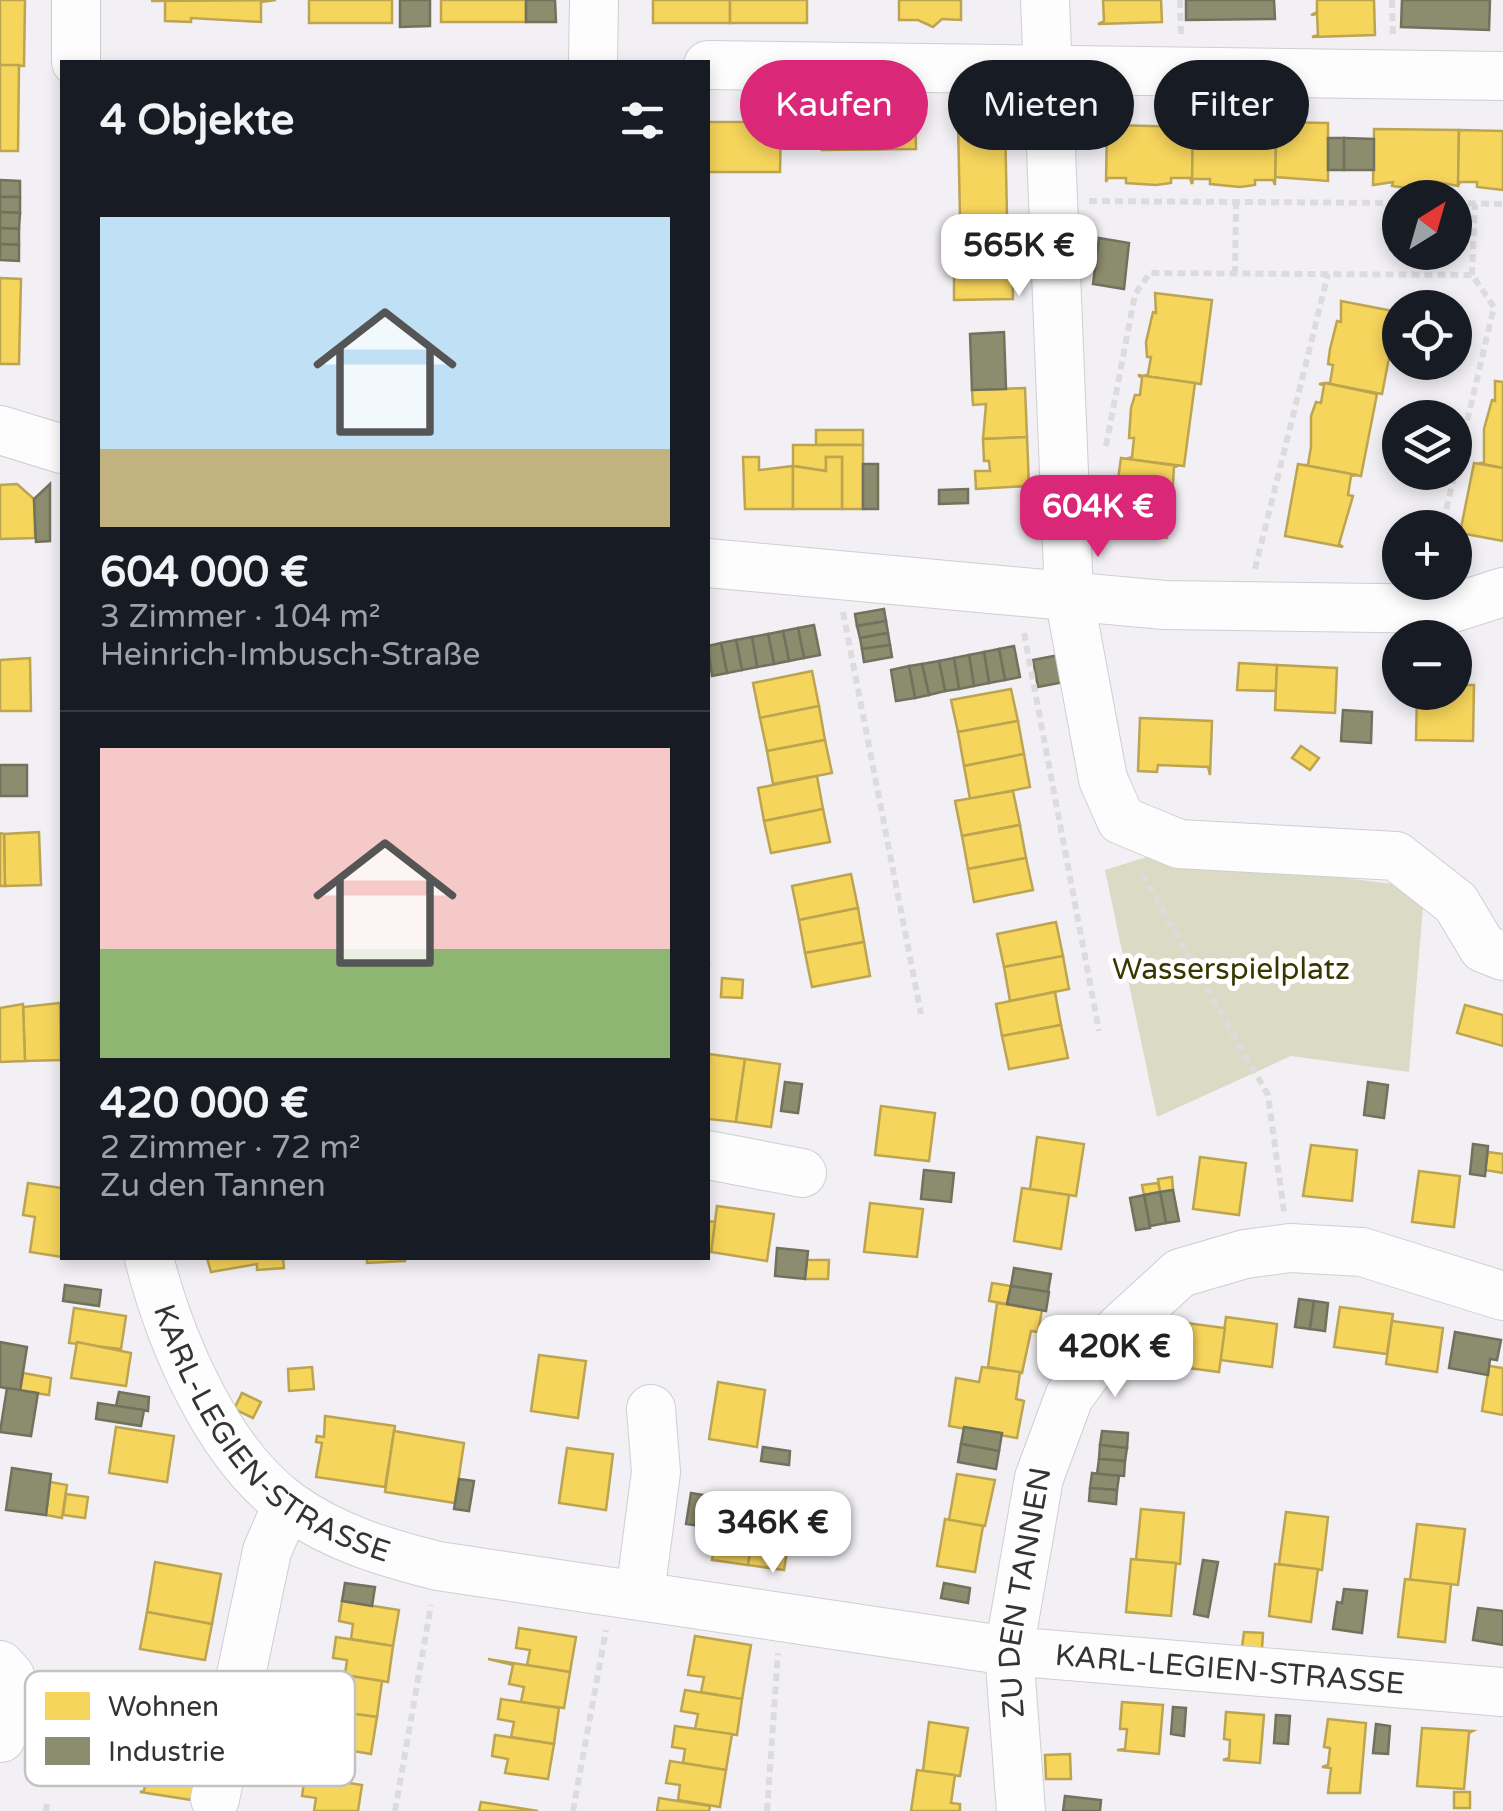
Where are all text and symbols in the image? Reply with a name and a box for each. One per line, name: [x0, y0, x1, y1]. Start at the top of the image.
chip: Kaufen: [740, 60, 928, 150]
chip: Mieten: [948, 60, 1134, 150]
chip: Filter: [1154, 60, 1309, 150]
icon: filters: [615, 93, 670, 148]
text: 4 Objekte: [100, 95, 294, 146]
north arrow: [1382, 180, 1472, 270]
map controls: [1382, 180, 1472, 710]
pin: 565K €: [938, 214, 1100, 299]
text: 565K €: [963, 227, 1075, 265]
icon: home: [295, 282, 475, 462]
button: locate: [1382, 290, 1472, 380]
button: layers: [1382, 400, 1472, 490]
pin: 604K €: [1017, 475, 1179, 560]
text: 604K €: [1042, 488, 1154, 526]
button: +: [1382, 510, 1472, 600]
text: 604 000 €: [100, 547, 309, 598]
text: 3 Zimmer · 104 m²: [100, 598, 381, 636]
button: −: [1382, 620, 1472, 710]
text: Heinrich-Imbusch-Straße: [100, 636, 480, 674]
icon: home: [295, 813, 475, 993]
park label: Wasserspielplatz: [1112, 951, 1350, 988]
text: 420 000 €: [100, 1078, 309, 1129]
text: 2 Zimmer · 72 m²: [100, 1129, 361, 1167]
text: Zu den Tannen: [100, 1167, 326, 1205]
street label: KARL-LEGIEN-STRASSE: [145, 1299, 395, 1570]
pin: 420K €: [1034, 1315, 1196, 1400]
text: 420K €: [1059, 1328, 1171, 1366]
street label: ZU DEN TANNEN: [990, 1464, 1059, 1719]
pin: 346K €: [692, 1491, 854, 1576]
text: 346K €: [717, 1504, 829, 1542]
street label: KARL-LEGIEN-STRASSE: [1054, 1636, 1406, 1702]
legend: [25, 1671, 355, 1786]
text: Wohnen: [108, 1690, 219, 1724]
text: Industrie: [108, 1735, 225, 1769]

